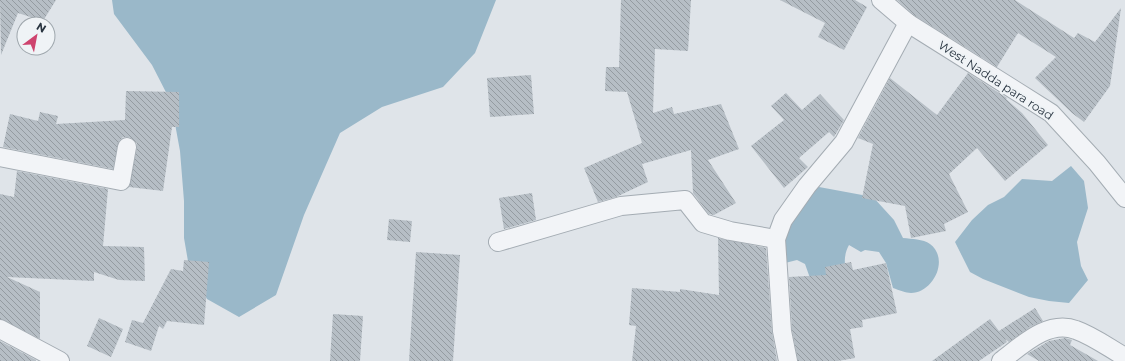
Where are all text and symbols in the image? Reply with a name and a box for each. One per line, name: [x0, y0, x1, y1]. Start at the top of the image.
north arrow: [16, 16, 56, 56]
text: N: [34, 19, 49, 36]
street label: West Nadda para road: [936, 37, 1056, 123]

